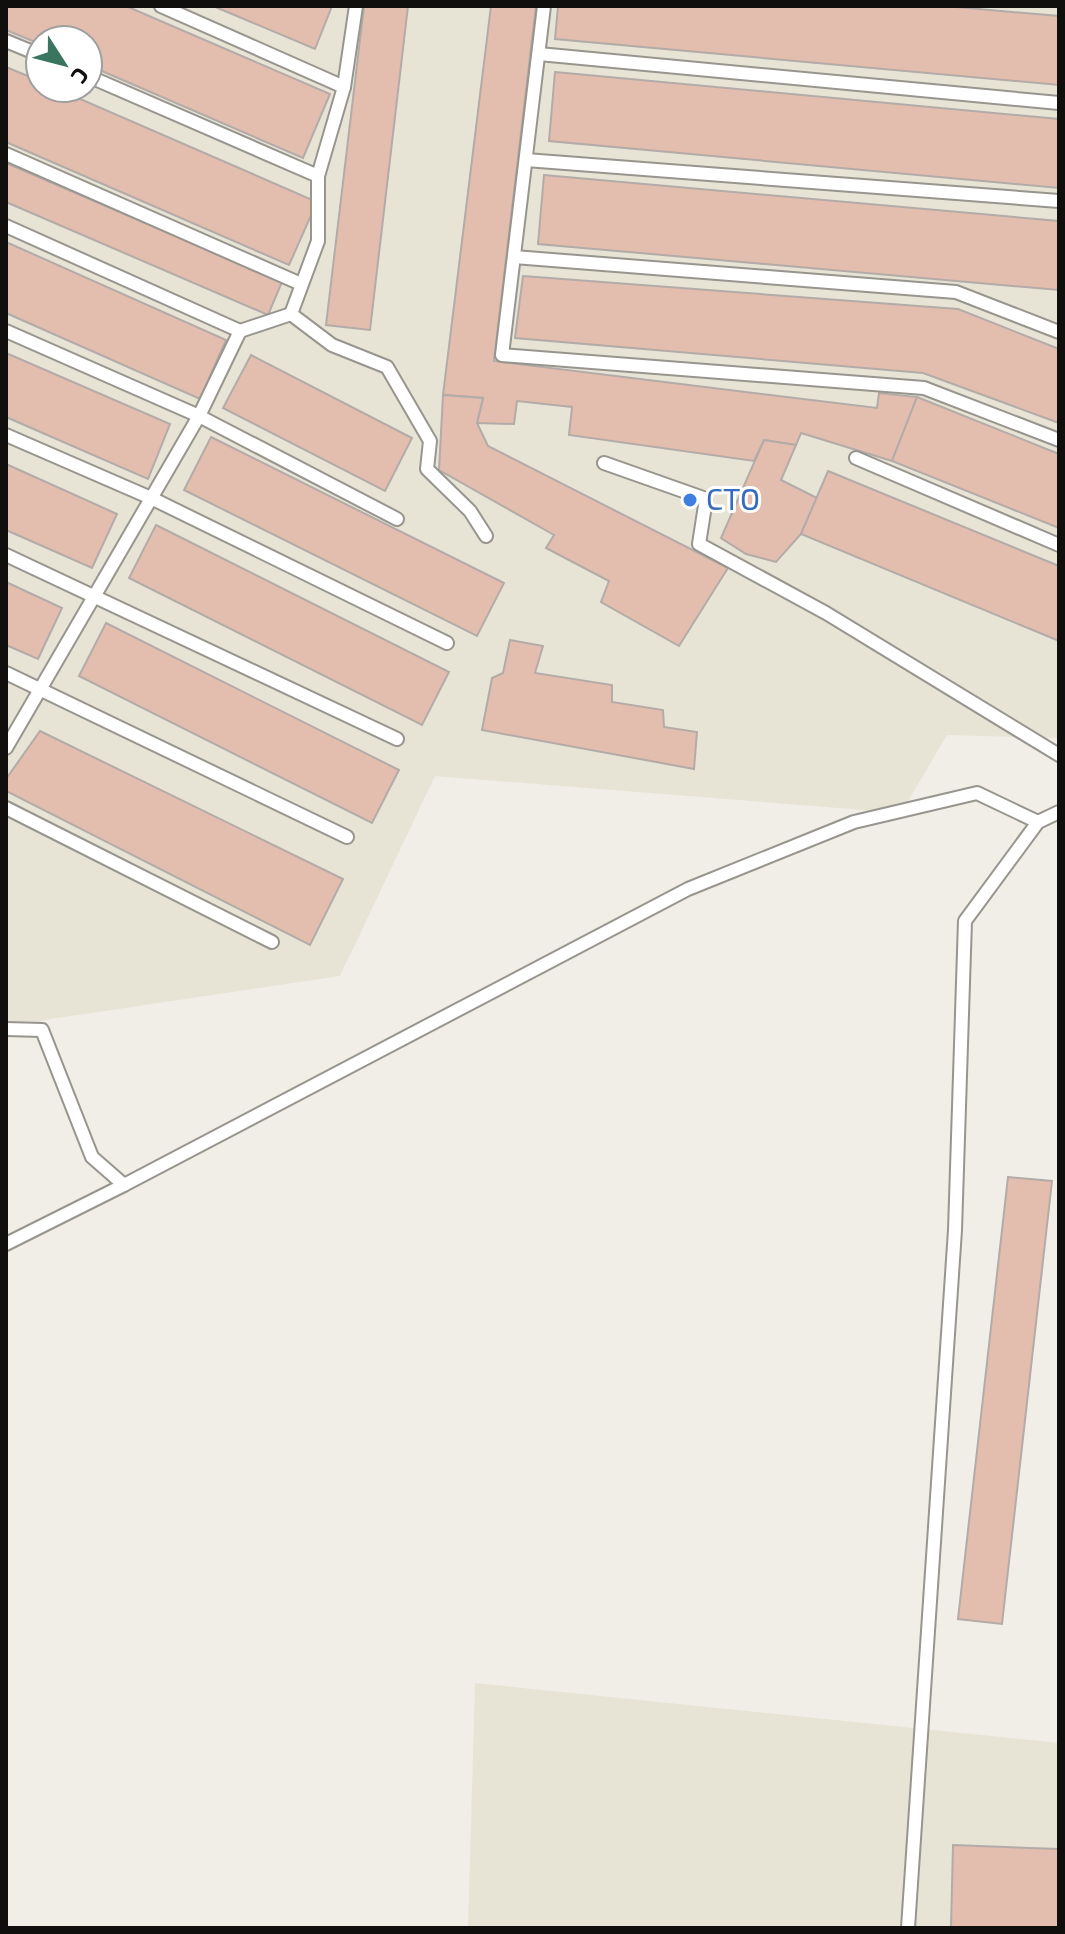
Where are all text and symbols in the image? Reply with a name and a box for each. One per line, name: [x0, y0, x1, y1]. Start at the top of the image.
north arrow: [24, 24, 104, 104]
text: С: [67, 63, 95, 89]
place label: СТО: [706, 480, 760, 516]
marker: СТО: [681, 491, 699, 509]

